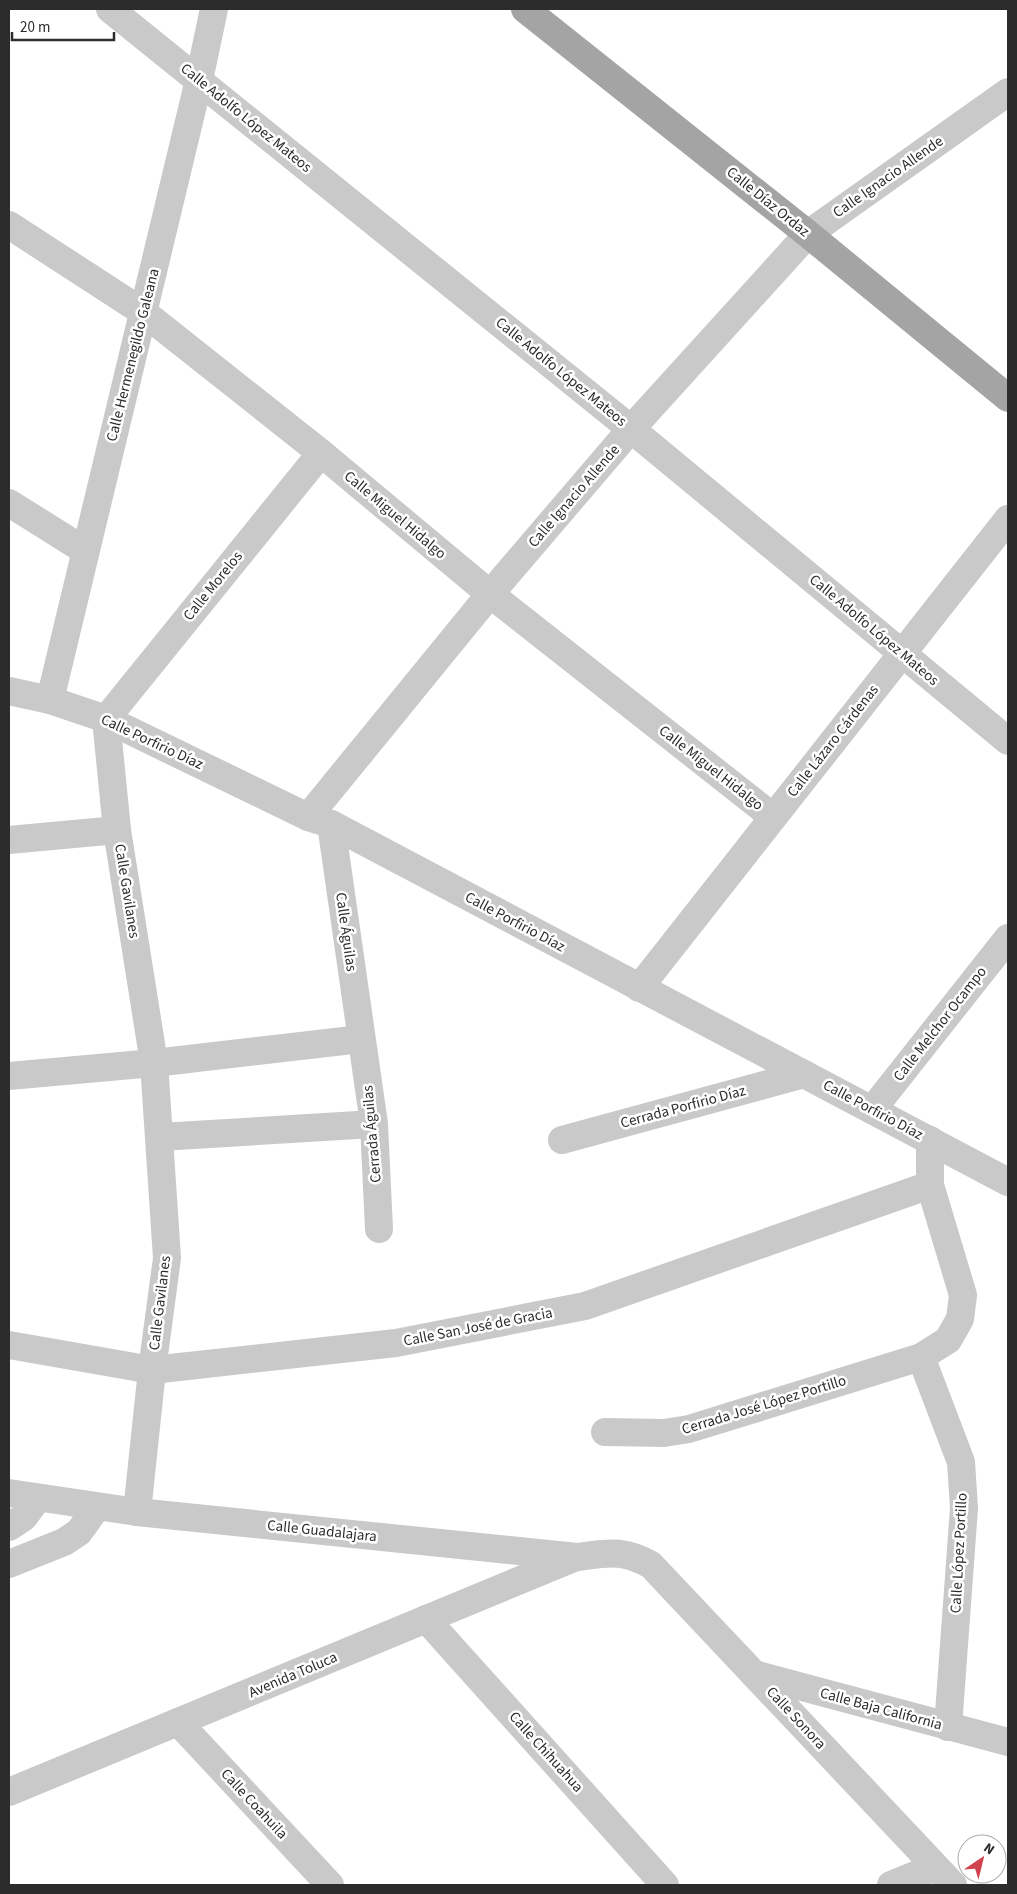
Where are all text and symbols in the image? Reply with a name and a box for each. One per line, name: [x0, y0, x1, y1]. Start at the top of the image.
scale bar: [12, 10, 115, 42]
text: 20 m: [20, 17, 50, 38]
street label: Calle Adolfo López Mateos: [176, 58, 316, 178]
street label: Calle Ignacio Allende: [829, 131, 947, 223]
street label: Calle Díaz Ordaz: [722, 162, 814, 242]
street label: Calle Hermenegildo Galeana: [101, 266, 165, 444]
street label: Calle Adolfo López Mateos: [491, 312, 631, 432]
street label: Calle Ignacio Allende: [523, 440, 625, 552]
street label: Calle Miguel Hidalgo: [339, 466, 451, 564]
street label: Calle Morelos: [178, 547, 248, 625]
street label: Calle Adolfo López Mateos: [805, 569, 943, 691]
street label: Calle Lázaro Cárdenas: [782, 680, 884, 802]
street label: Calle Porfirio Díaz: [97, 709, 207, 775]
street label: Calle Miguel Hidalgo: [654, 720, 768, 816]
street label: Calle Gavilanes: [109, 842, 145, 940]
street label: Calle Porfirio Díaz: [461, 887, 569, 957]
street label: Calle Águilas: [330, 891, 362, 973]
street label: Calle Melchor Ocampo: [888, 962, 992, 1086]
street label: Calle Porfirio Díaz: [819, 1075, 927, 1145]
street label: Cerrada Porfirio Díaz: [618, 1080, 748, 1134]
street label: Cerrada Águilas: [357, 1084, 387, 1184]
street label: Calle Gavilanes: [144, 1255, 176, 1351]
street label: Calle San José de Gracia: [402, 1302, 554, 1352]
street label: Cerrada José López Portillo: [679, 1370, 849, 1440]
street label: Calle López Portillo: [945, 1492, 973, 1614]
street label: Calle Guadalajara: [266, 1515, 378, 1547]
street label: Avenida Toluca: [245, 1647, 341, 1703]
street label: Calle Sonora: [761, 1682, 831, 1754]
street label: Calle Baja California: [818, 1683, 944, 1735]
street label: Calle Chihuahua: [504, 1707, 588, 1797]
street label: Calle Coahuila: [216, 1764, 292, 1844]
north arrow: [957, 1834, 1007, 1884]
text: N: [979, 1838, 998, 1860]

